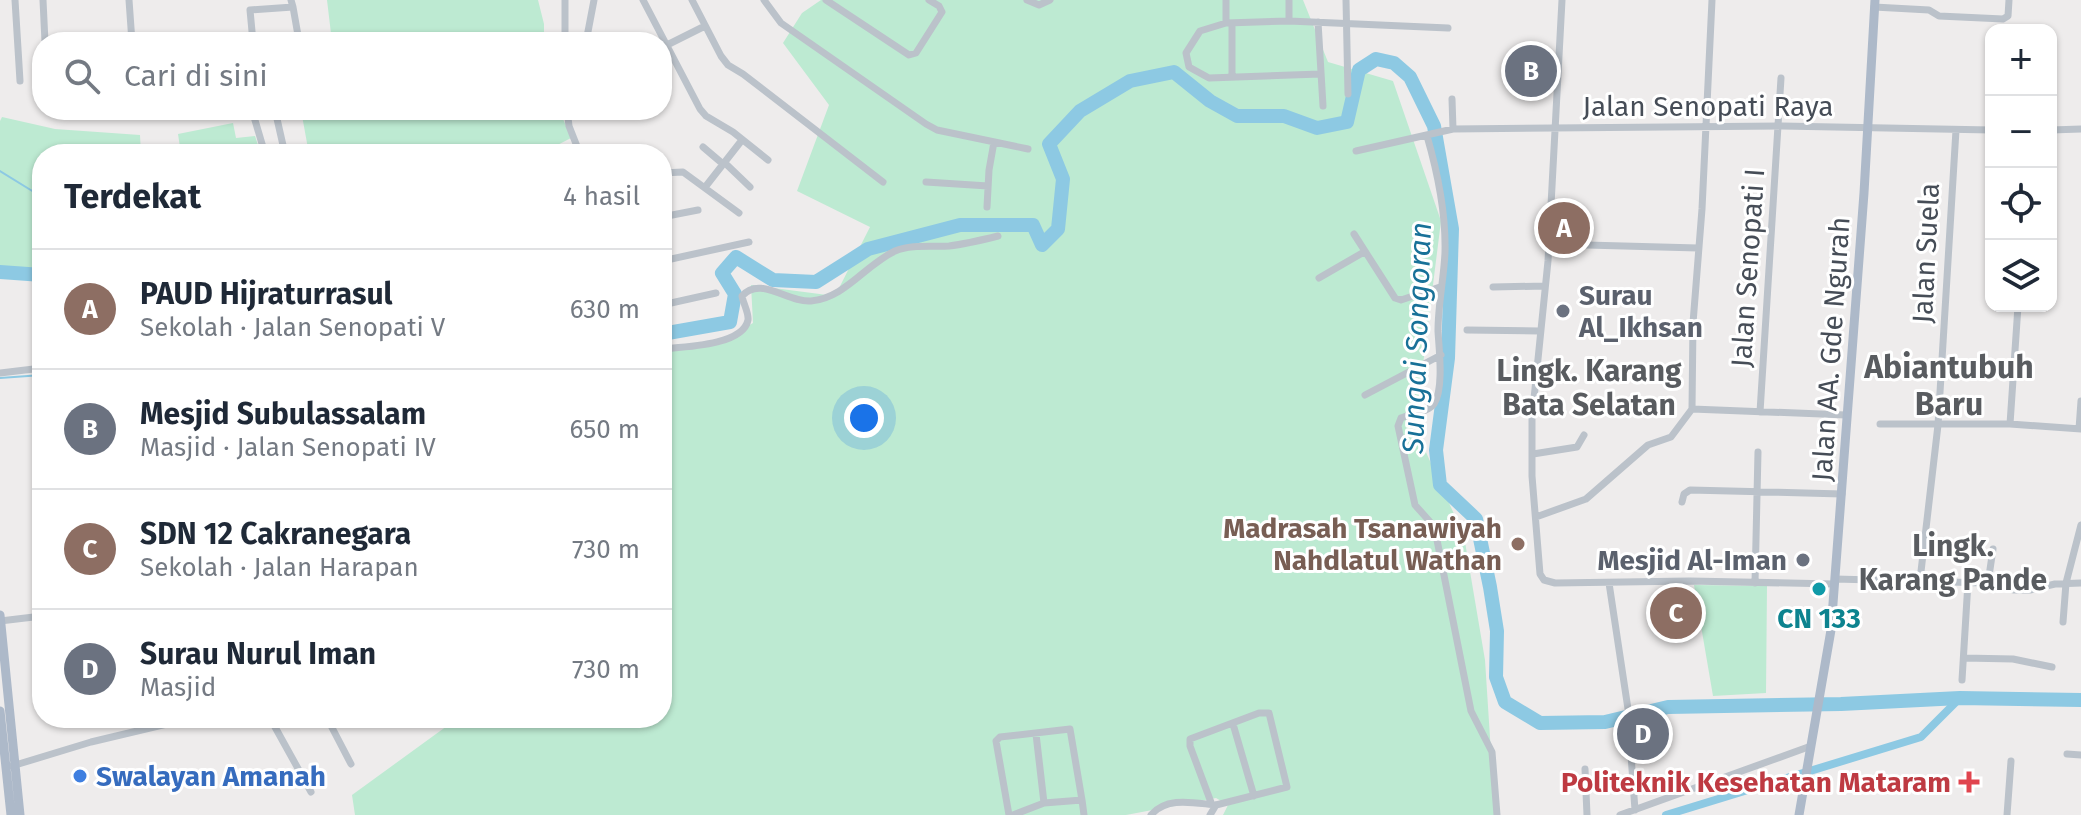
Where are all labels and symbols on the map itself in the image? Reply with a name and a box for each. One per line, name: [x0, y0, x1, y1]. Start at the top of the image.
pin: B: [1505, 41, 1557, 101]
street label: Jalan Senopati Raya: [1583, 90, 1833, 123]
street label: Jalan Senopati I: [1725, 168, 1771, 368]
street label: Jalan Suela: [1906, 182, 1946, 324]
pin: A: [1538, 198, 1590, 258]
street label: Jalan AA. Gde Ngurah: [1805, 216, 1857, 482]
water label: Sungai Songoran: [1395, 221, 1439, 456]
place label: Surau Al_Ikhsan: [1578, 279, 1703, 344]
marker: Surau Al_Ikhsan: [1554, 302, 1572, 320]
district label: Abiantubuh Baru: [1863, 348, 2034, 423]
district label: Lingk. Karang Bata Selatan: [1496, 353, 1682, 423]
your location: [844, 398, 884, 438]
place label: Madrasah Tsanawiyah Nahdlatul Wathan: [1223, 512, 1502, 577]
district label: Lingk. Karang Pande: [1859, 528, 2047, 598]
marker: Madrasah Tsanawiyah Nahdlatul Wathan: [1509, 535, 1527, 553]
place label: Mesjid Al-Iman: [1597, 544, 1787, 577]
marker: Mesjid Al-Iman: [1794, 551, 1812, 569]
marker: CN 133: [1810, 580, 1828, 598]
pin: C: [1650, 583, 1702, 643]
place label: CN 133: [1777, 602, 1861, 635]
pin: D: [1617, 704, 1669, 764]
place label: Swalayan Amanah: [96, 760, 326, 793]
place label: Politeknik Kesehatan Mataram: [1561, 766, 1951, 799]
marker: Swalayan Amanah: [71, 767, 89, 785]
marker: Politeknik Kesehatan Mataram: [1958, 771, 1980, 793]

